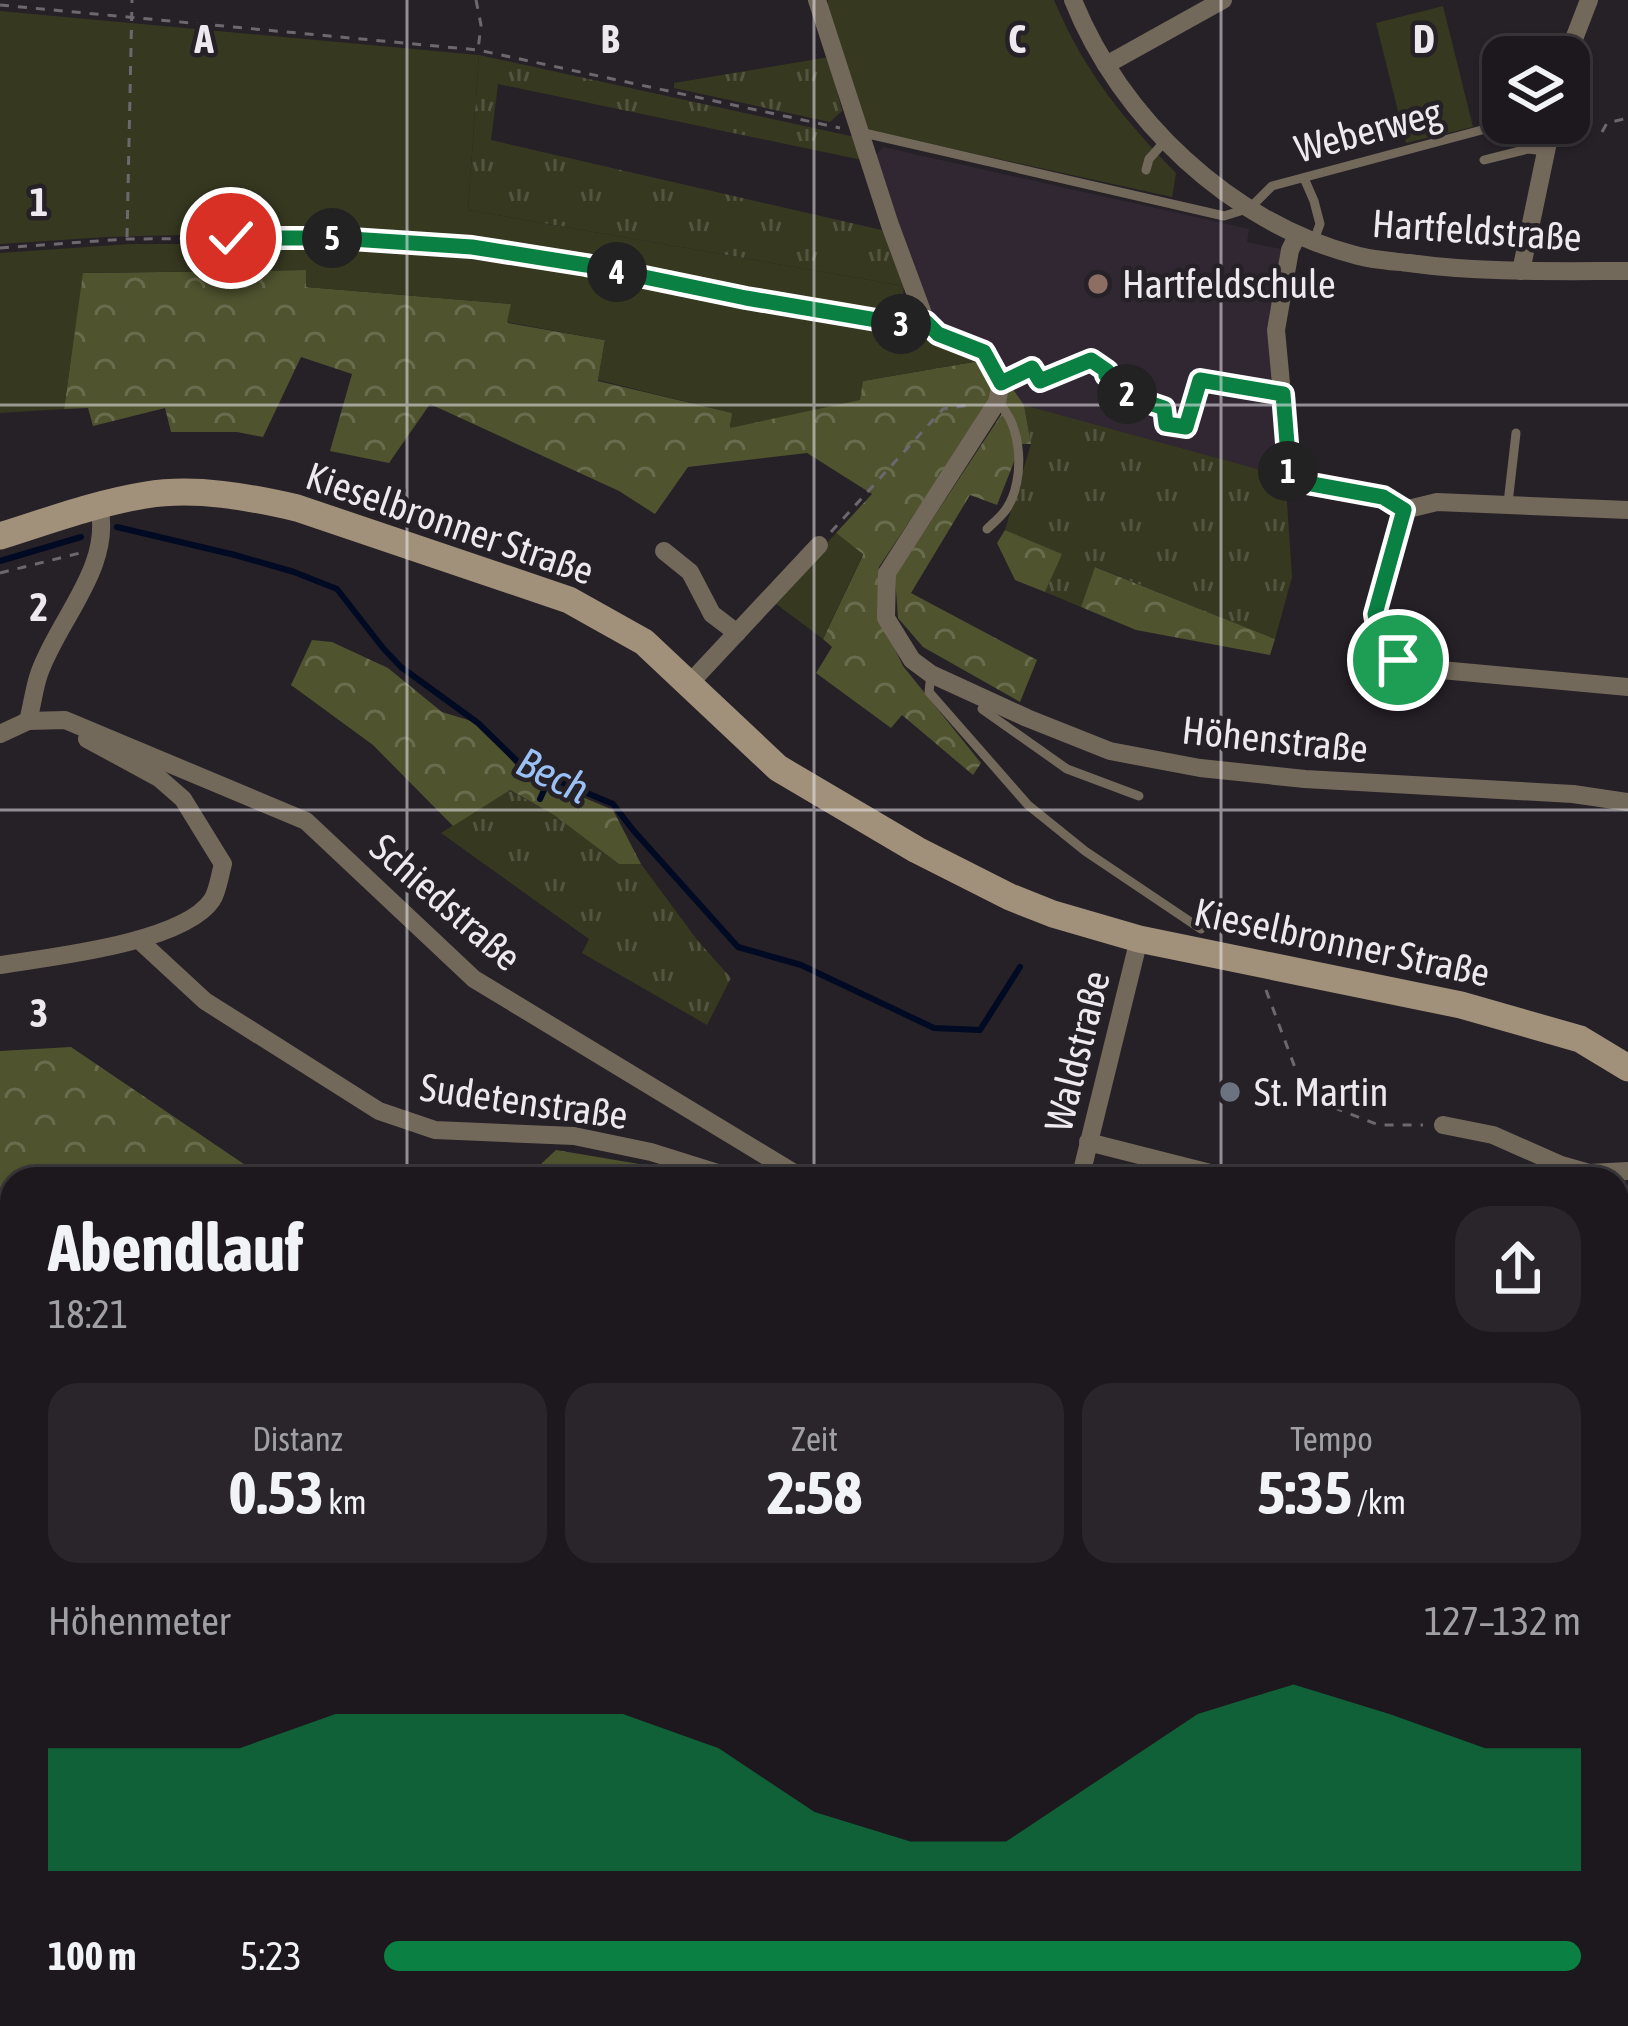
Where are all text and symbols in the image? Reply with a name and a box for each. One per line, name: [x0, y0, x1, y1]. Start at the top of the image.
text: A: [193, 17, 214, 61]
text: B: [601, 17, 620, 61]
text: C: [1008, 17, 1026, 61]
text: D: [1413, 17, 1435, 61]
map controls: [1482, 36, 1590, 144]
button: layers: [1482, 36, 1590, 144]
street label: Weberweg: [1290, 89, 1446, 171]
text: 1: [30, 180, 48, 224]
pin: [180, 187, 282, 289]
street label: Hartfeldstraße: [1371, 201, 1583, 259]
icon: check: [198, 205, 264, 271]
pin: 5: [302, 208, 362, 268]
text: 5: [324, 219, 340, 257]
pin: 4: [587, 242, 647, 302]
text: 4: [609, 253, 625, 291]
place label: Hartfeldschule: [1122, 262, 1336, 306]
marker: Hartfeldschule: [1085, 271, 1111, 297]
pin: 3: [871, 294, 931, 354]
text: 3: [893, 305, 909, 343]
pin: 2: [1097, 364, 1157, 424]
text: 2: [1119, 375, 1135, 413]
pin: 1: [1258, 441, 1318, 501]
text: 1: [1280, 452, 1296, 490]
street label: Kieselbronner Straße: [301, 453, 599, 593]
text: 2: [30, 585, 48, 629]
pin: [1347, 609, 1449, 711]
icon: arrive: [1365, 627, 1431, 693]
street label: Höhenstraße: [1180, 707, 1370, 771]
water label: Bech: [509, 737, 597, 813]
street label: Schiedstraße: [362, 825, 530, 979]
street label: Kieselbronner Straße: [1190, 889, 1494, 995]
street label: Waldstraße: [1036, 966, 1118, 1136]
text: 3: [30, 991, 48, 1035]
street label: Sudetenstraße: [418, 1065, 630, 1137]
place label: St. Martin: [1254, 1070, 1388, 1114]
marker: St. Martin: [1217, 1079, 1243, 1105]
button: share: [1455, 1206, 1581, 1332]
text: Abendlauf: [48, 1209, 303, 1285]
text: 18:21: [48, 1292, 128, 1336]
text: Distanz: [252, 1420, 343, 1458]
text: Zeit: [791, 1420, 838, 1458]
text: Tempo: [1290, 1420, 1373, 1458]
text: 0.53: [228, 1458, 324, 1527]
text: 2:58: [767, 1458, 862, 1527]
text: 5:35: [1257, 1458, 1352, 1527]
text: km: [324, 1483, 367, 1521]
text: /km: [1352, 1483, 1406, 1521]
text: Höhenmeter: [48, 1599, 230, 1643]
text: 127–132 m: [1424, 1599, 1581, 1643]
text: 100 m: [48, 1934, 136, 1978]
text: 5:23: [240, 1934, 302, 1978]

